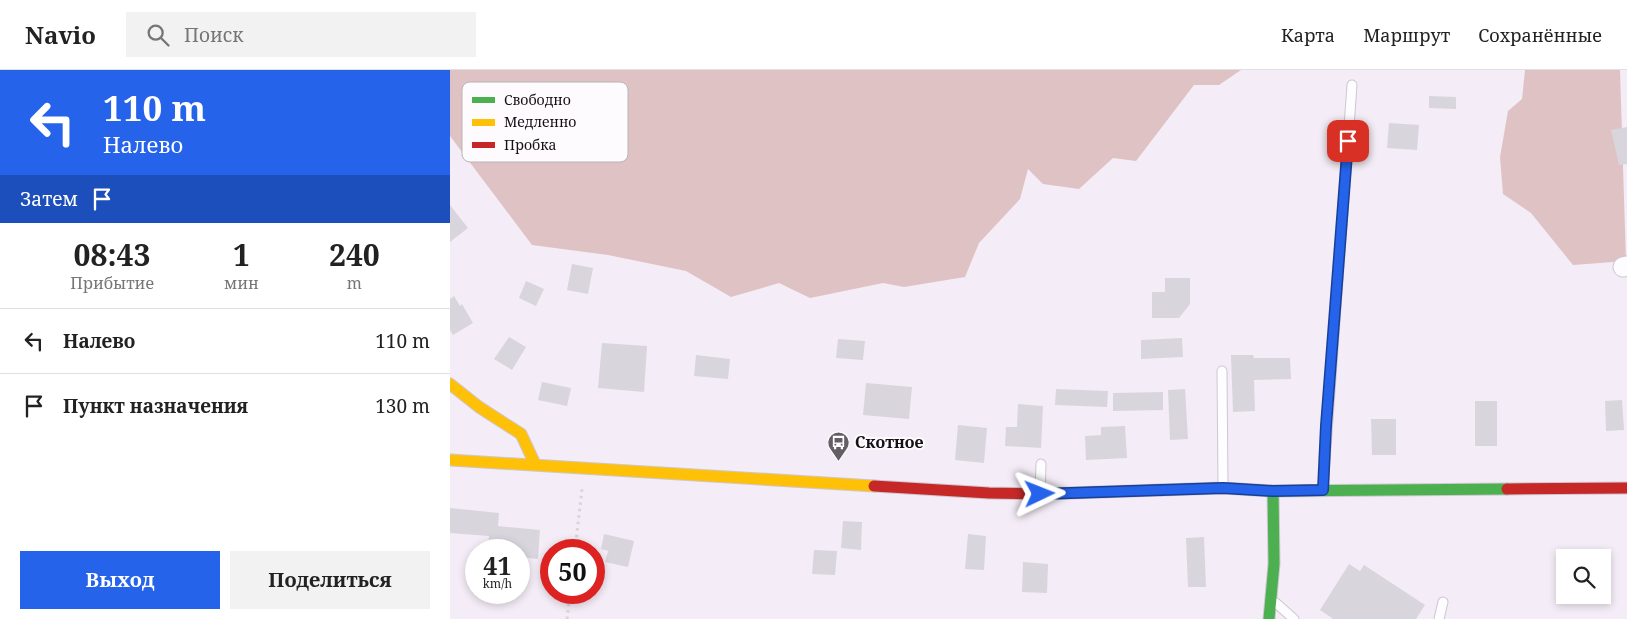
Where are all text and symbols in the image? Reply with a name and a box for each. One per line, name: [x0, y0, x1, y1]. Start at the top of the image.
search box: [126, 12, 476, 57]
text: Navio: [25, 18, 96, 51]
icon: search: [144, 21, 172, 49]
text: Поиск: [184, 22, 243, 48]
text: Карта: [1281, 23, 1335, 47]
text: Маршрут: [1363, 23, 1450, 47]
text: Сохранённые: [1478, 23, 1602, 47]
legend: [462, 82, 628, 162]
text: 110 m: [103, 84, 206, 131]
icon: left: [20, 90, 85, 155]
text: Свободно: [504, 90, 571, 109]
text: Медленно: [504, 112, 576, 131]
pin: [1327, 120, 1369, 162]
icon: arrive: [1334, 127, 1362, 155]
text: Налево: [103, 129, 183, 159]
text: Пробка: [504, 135, 556, 154]
icon: arrive: [88, 185, 116, 213]
text: Затем: [20, 186, 78, 212]
text: 08:43: [74, 234, 151, 275]
text: 1: [233, 234, 250, 275]
text: 240: [329, 234, 380, 275]
text: Прибытие: [70, 272, 154, 294]
text: мин: [224, 272, 259, 294]
text: m: [347, 272, 362, 294]
icon: left: [20, 327, 48, 355]
text: Налево: [63, 328, 135, 354]
text: 110 m: [375, 328, 430, 354]
icon: arrive: [20, 392, 48, 420]
text: Пункт назначения: [63, 393, 248, 419]
text: 130 m: [375, 393, 430, 419]
bus stop icon: Скотное: [827, 430, 851, 461]
place label: Скотное: [855, 431, 924, 453]
position arrow: [1013, 467, 1065, 519]
speed limit sign: 50: [540, 539, 605, 604]
text: 41: [483, 548, 512, 582]
map controls: [1556, 549, 1611, 604]
button: search: [1556, 549, 1611, 604]
button: Выход: [20, 551, 220, 609]
button: Поделиться: [230, 551, 430, 609]
text: km/h: [483, 575, 512, 592]

